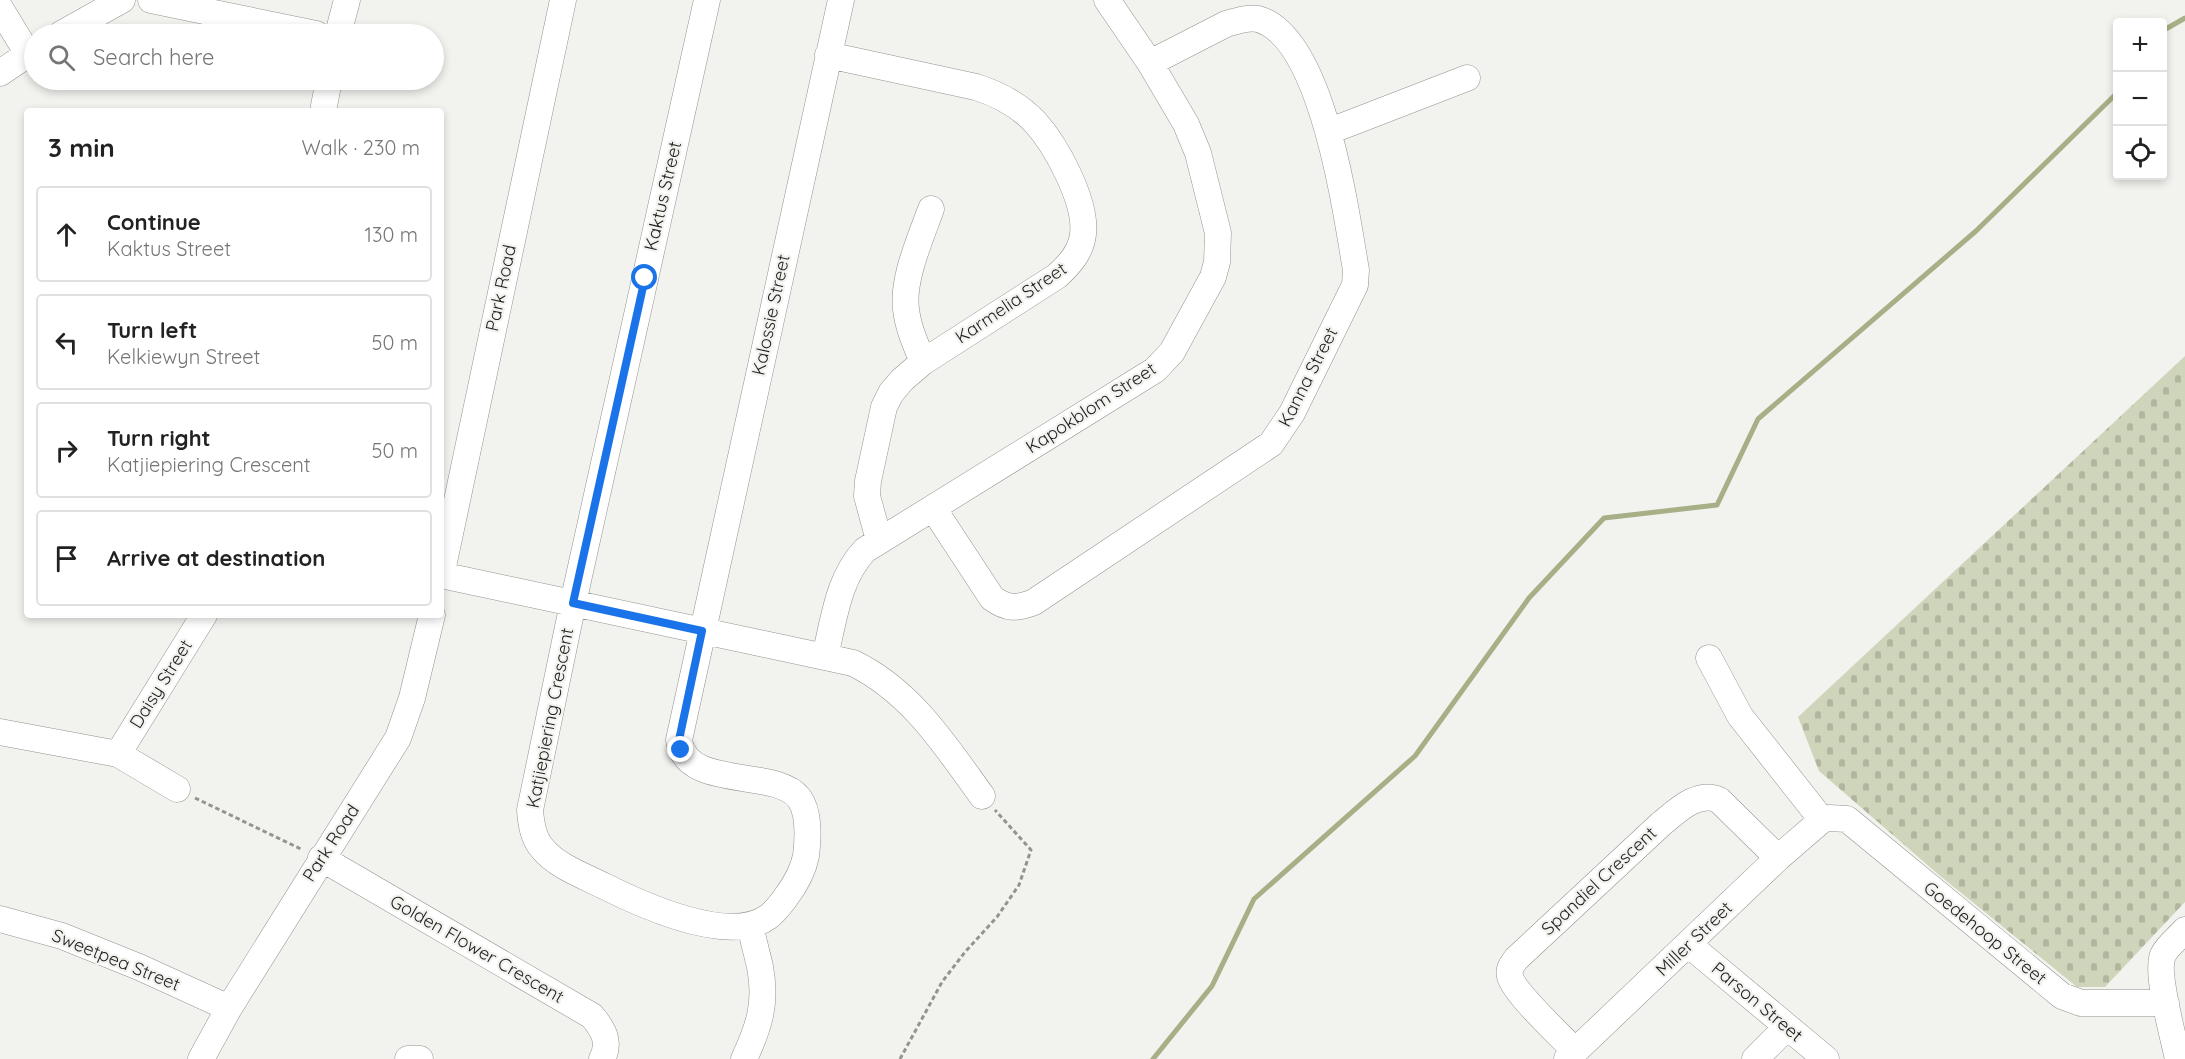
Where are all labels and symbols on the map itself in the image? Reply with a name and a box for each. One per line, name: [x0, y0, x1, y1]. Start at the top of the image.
street label: Kaktus Street: [639, 139, 686, 253]
street label: Park Road: [480, 243, 521, 333]
street label: Kalossie Street: [746, 252, 795, 377]
street label: Karmelia Street: [951, 257, 1071, 348]
route start: [631, 264, 657, 290]
street label: Kanna Street: [1273, 323, 1343, 431]
street label: Kapokblom Street: [1021, 357, 1160, 458]
street label: Katjiepiering Crescent: [521, 626, 578, 810]
street label: Daisy Street: [124, 635, 197, 732]
route end: [667, 736, 693, 762]
street label: Park Road: [297, 800, 364, 886]
street label: Spandiel Crescent: [1536, 821, 1661, 940]
street label: Goedehoop Street: [1919, 876, 2051, 989]
street label: Golden Flower Crescent: [386, 889, 568, 1008]
street label: Miller Street: [1650, 896, 1737, 981]
street label: Sweetpea Street: [49, 923, 184, 996]
street label: Parson Street: [1707, 957, 1808, 1047]

